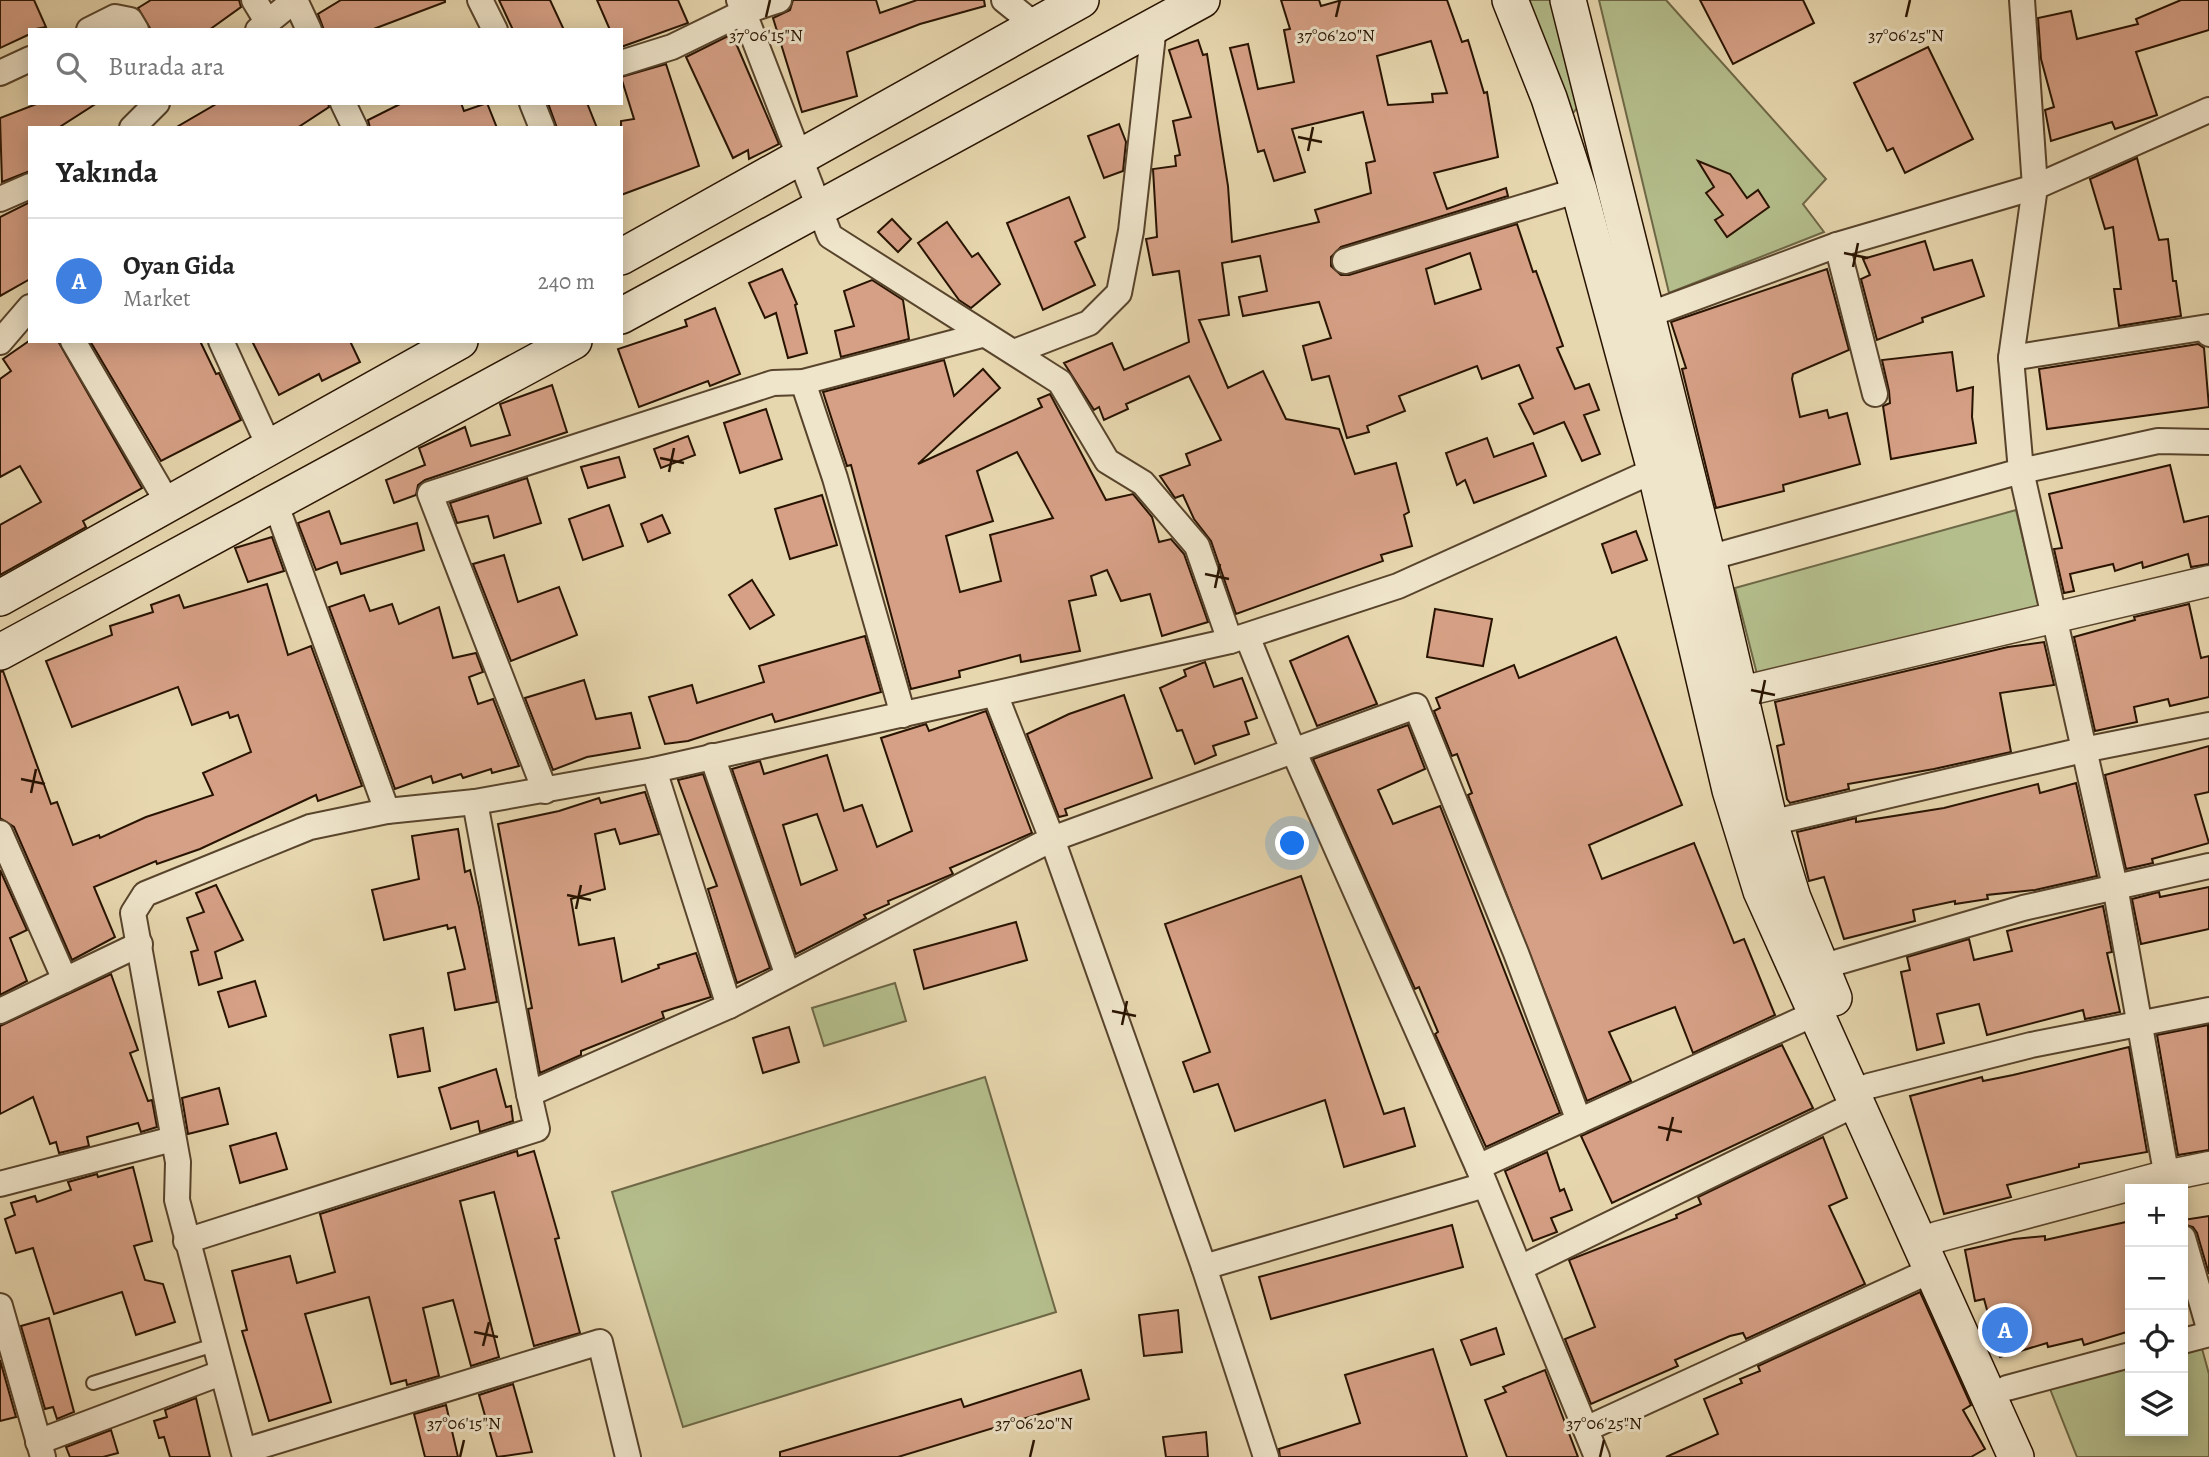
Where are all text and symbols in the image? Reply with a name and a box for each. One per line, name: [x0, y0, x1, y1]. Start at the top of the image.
text: 37°06'15"N: [729, 23, 803, 47]
text: 37°06'20"N: [1297, 23, 1375, 47]
text: 37°06'25"N: [1868, 23, 1944, 47]
search box: [28, 28, 623, 105]
icon: search: [52, 48, 90, 86]
text: Burada ara: [108, 49, 225, 84]
text: Yakında: [56, 152, 158, 192]
text: Oyan Gida: [123, 248, 235, 283]
text: A: [72, 266, 86, 297]
text: 240 m: [538, 266, 595, 297]
text: Market: [123, 283, 191, 314]
your location: [1275, 826, 1309, 860]
map controls: [2125, 1184, 2188, 1436]
button: +: [2125, 1184, 2188, 1247]
button: −: [2125, 1247, 2188, 1310]
pin: A: [1982, 1304, 2028, 1356]
button: locate: [2125, 1310, 2188, 1373]
button: layers: [2125, 1373, 2188, 1436]
text: 37°06'15"N: [427, 1411, 501, 1435]
text: 37°06'20"N: [995, 1411, 1073, 1435]
text: 37°06'25"N: [1566, 1411, 1642, 1435]

